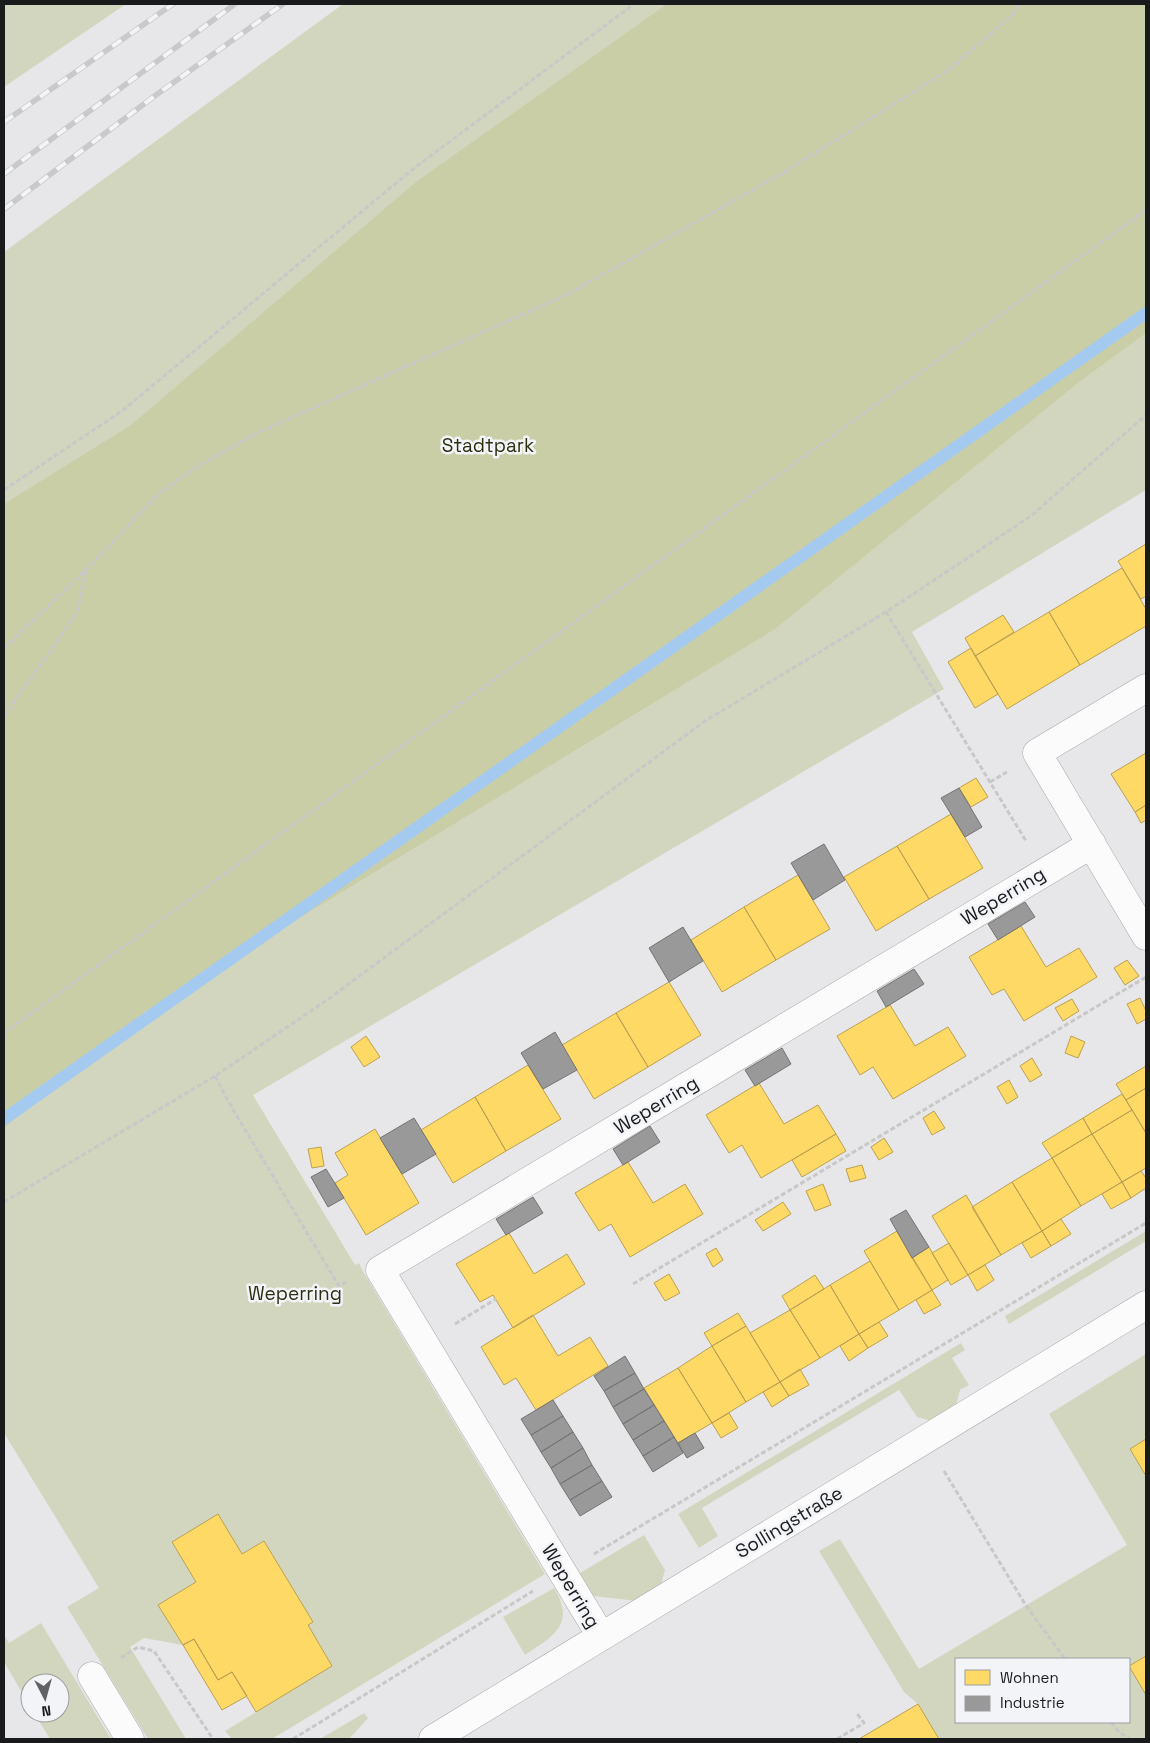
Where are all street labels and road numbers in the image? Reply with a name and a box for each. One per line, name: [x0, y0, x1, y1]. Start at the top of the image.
street label: Weperring: [956, 861, 1050, 931]
street label: Weperring: [609, 1070, 703, 1140]
street label: Sollingstraße: [731, 1480, 847, 1564]
street label: Weperring: [536, 1539, 606, 1633]

